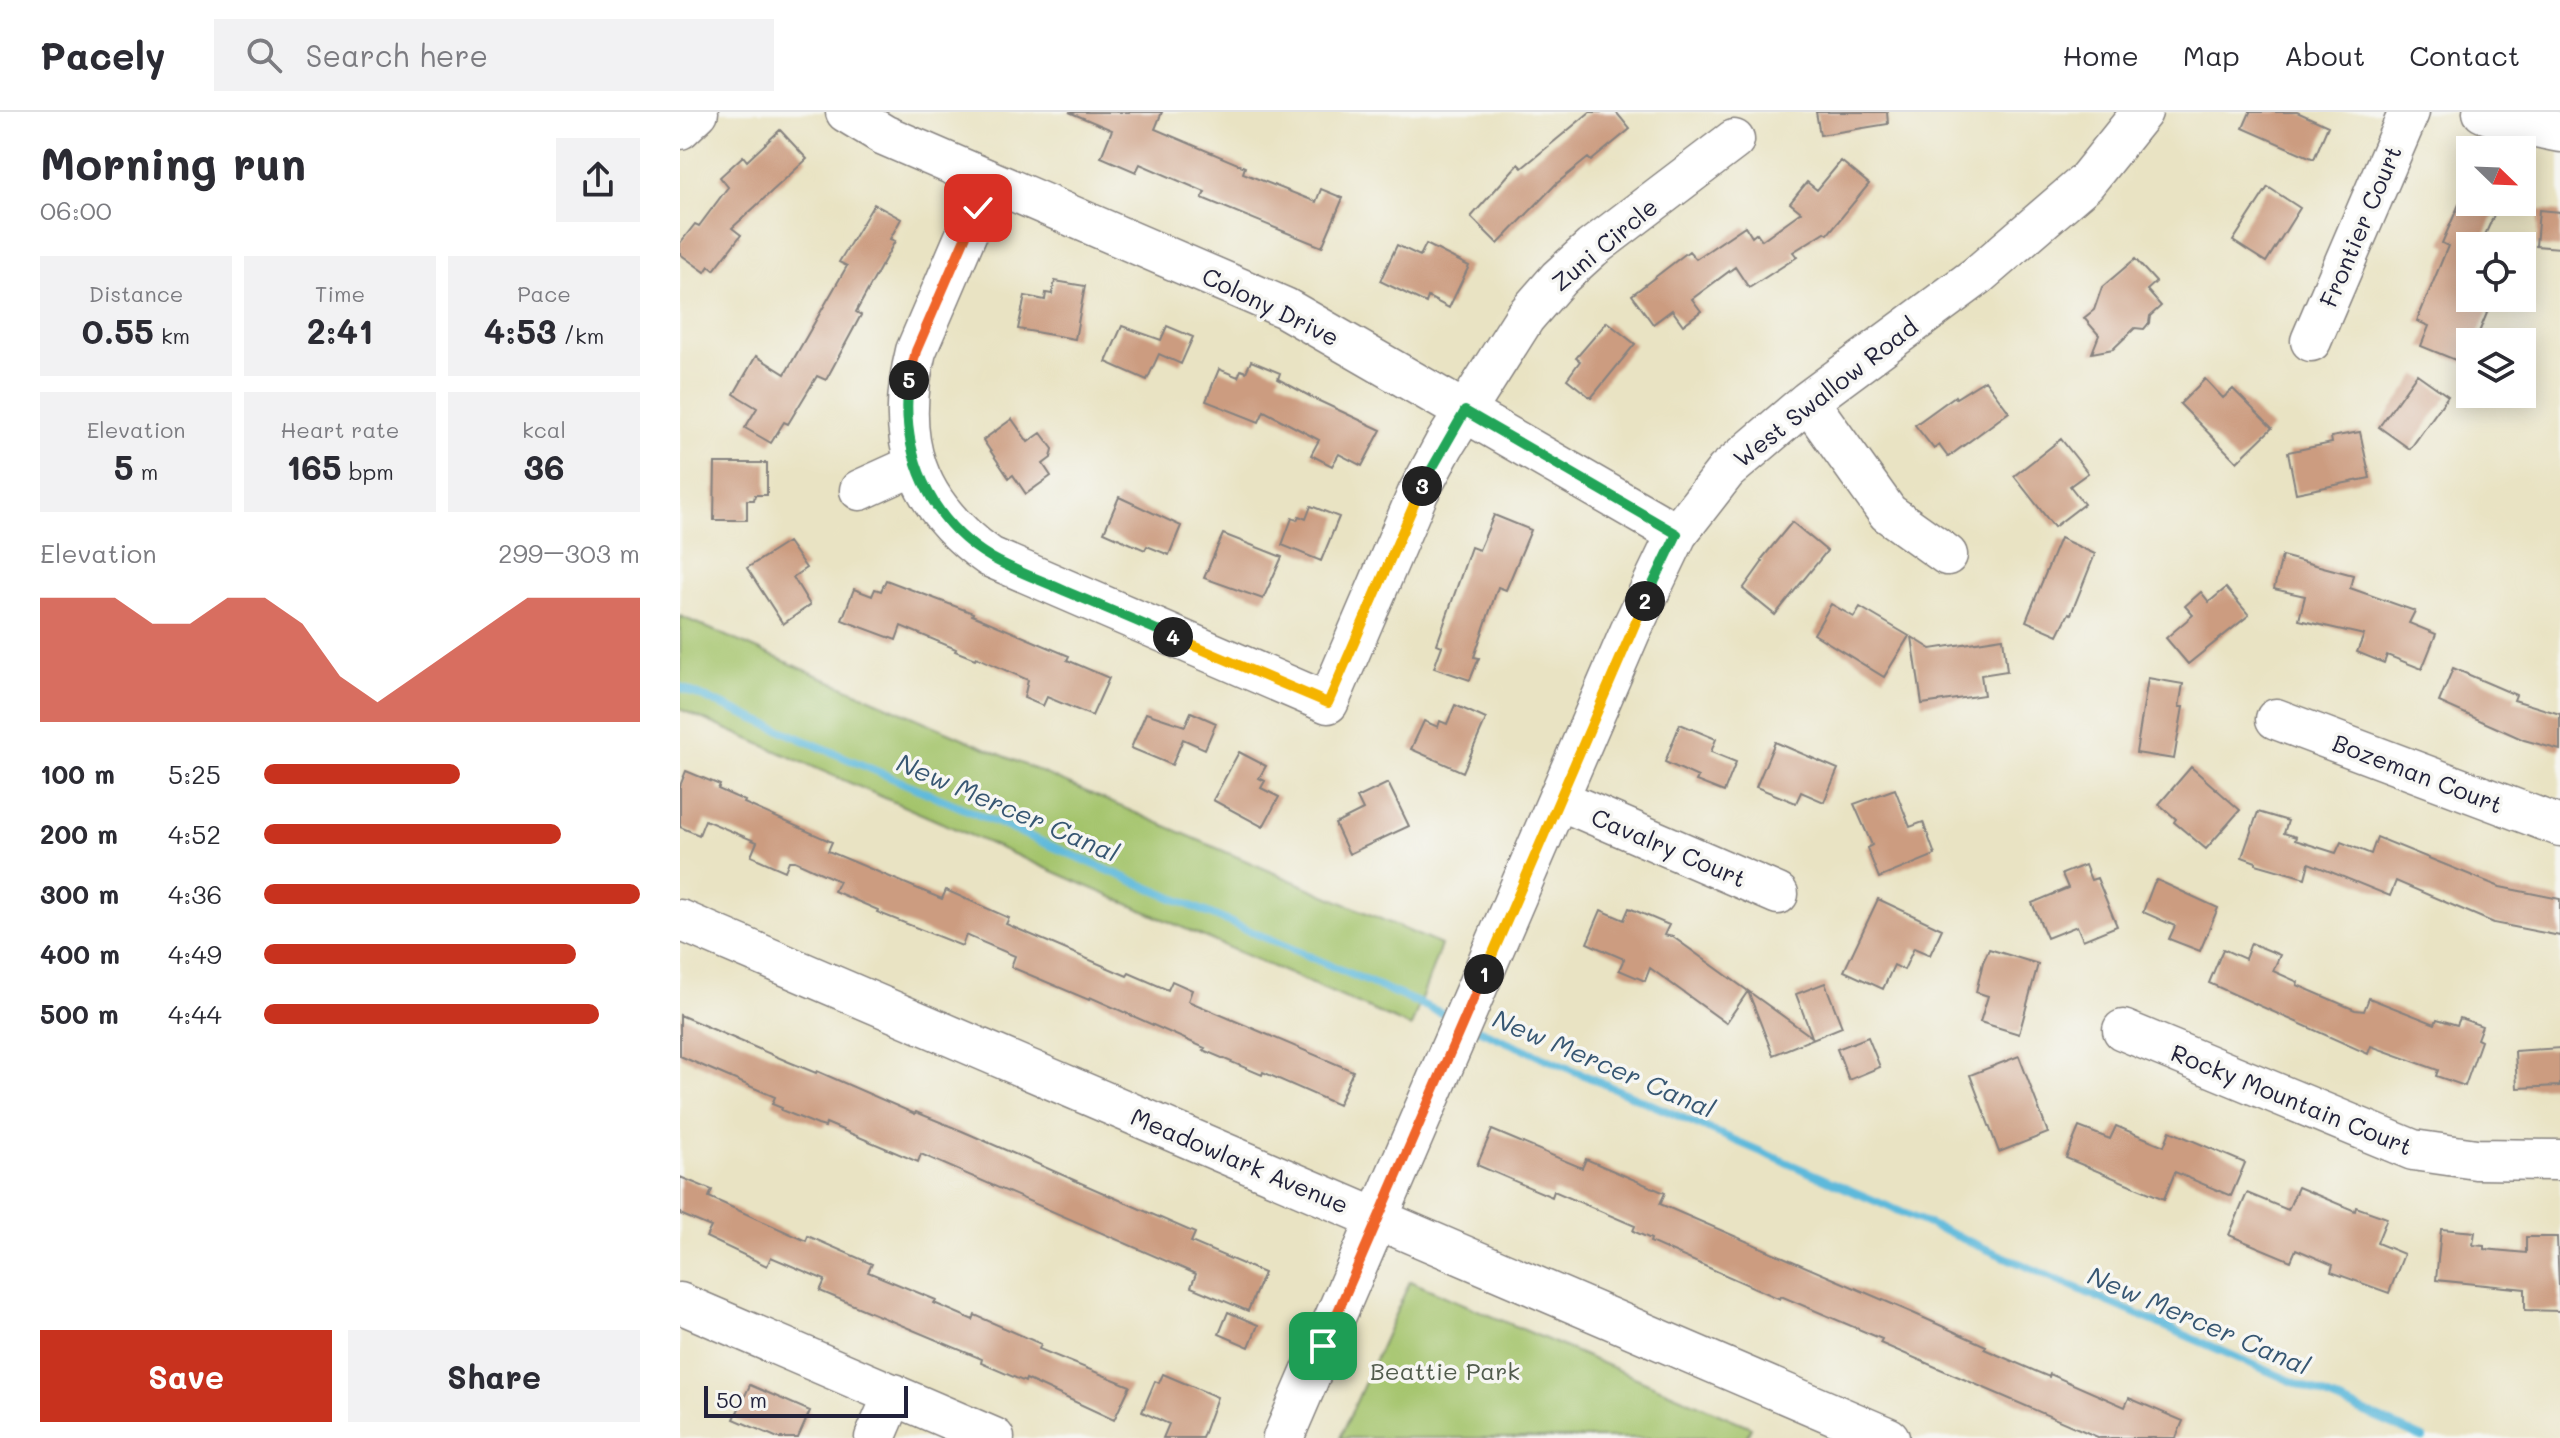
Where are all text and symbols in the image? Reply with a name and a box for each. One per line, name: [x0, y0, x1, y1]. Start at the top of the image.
search box: [214, 19, 774, 91]
text: Pacely: [40, 30, 166, 80]
icon: search: [242, 33, 286, 77]
text: Search here: [306, 35, 488, 75]
text: Home: [2063, 37, 2139, 73]
text: Map: [2183, 37, 2240, 73]
text: About: [2284, 37, 2365, 73]
text: Contact: [2409, 37, 2520, 73]
text: Morning run: [40, 134, 306, 191]
north arrow: [2456, 136, 2536, 216]
map controls: [2456, 136, 2536, 408]
button: share: [556, 138, 640, 222]
street label: Frontier Court: [2312, 141, 2408, 311]
pin: [944, 174, 1012, 242]
icon: check: [956, 186, 1000, 230]
street label: Zuni Circle: [1545, 191, 1663, 297]
text: 06:00: [40, 193, 112, 227]
button: locate: [2456, 232, 2536, 312]
street label: Colony Drive: [1197, 260, 1345, 352]
text: Distance: [89, 279, 183, 308]
text: Time: [315, 279, 365, 308]
text: Pace: [517, 279, 571, 308]
text: 0.55: [82, 308, 154, 353]
text: 2:41: [307, 308, 373, 353]
text: 4:53: [484, 308, 556, 353]
street label: West Swallow Road: [1727, 310, 1923, 474]
text: km: [154, 321, 190, 350]
text: /km: [556, 321, 604, 350]
button: layers: [2456, 328, 2536, 408]
pin: 5: [889, 360, 929, 400]
text: 5: [903, 365, 915, 394]
text: Elevation: [87, 415, 185, 444]
text: Heart rate: [281, 415, 399, 444]
text: kcal: [522, 415, 566, 444]
text: 5: [114, 444, 134, 489]
text: 165: [286, 444, 342, 489]
text: 36: [524, 444, 564, 489]
text: m: [134, 457, 158, 486]
text: bpm: [342, 457, 394, 486]
pin: 3: [1402, 466, 1442, 506]
text: 3: [1415, 471, 1429, 500]
text: Elevation: [40, 536, 157, 570]
text: 299–303 m: [498, 536, 640, 570]
pin: 2: [1625, 581, 1665, 621]
text: 2: [1639, 586, 1651, 615]
pin: 4: [1153, 617, 1193, 657]
text: 4: [1166, 622, 1180, 651]
street label: Bozeman Court: [2329, 726, 2507, 820]
water label: New Mercer Canal: [892, 745, 1125, 869]
text: 100 m: [40, 757, 115, 791]
text: 5:25: [168, 757, 221, 791]
street label: Cavalry Court: [1587, 800, 1751, 894]
text: 200 m: [40, 817, 118, 851]
text: 4:52: [168, 817, 221, 851]
text: 300 m: [40, 877, 119, 911]
text: 4:36: [168, 877, 222, 911]
text: 400 m: [40, 937, 120, 971]
text: 4:49: [168, 937, 222, 971]
pin: 1: [1464, 954, 1504, 994]
text: 1: [1479, 959, 1489, 988]
text: 500 m: [40, 997, 119, 1031]
text: 4:44: [168, 997, 222, 1031]
water label: New Mercer Canal: [1488, 1001, 1721, 1125]
street label: Rocky Mountain Court: [2167, 1036, 2417, 1162]
street label: Meadowlark Avenue: [1126, 1100, 1354, 1220]
water label: New Mercer Canal: [2083, 1258, 2316, 1382]
pin: [1289, 1312, 1357, 1380]
icon: arrive: [1301, 1324, 1345, 1368]
button: Save: [40, 1330, 332, 1422]
button: Share: [348, 1330, 640, 1422]
park label: Beattie Park: [1370, 1355, 1520, 1386]
scale bar: [704, 1382, 908, 1418]
text: 50 m: [716, 1385, 767, 1414]

